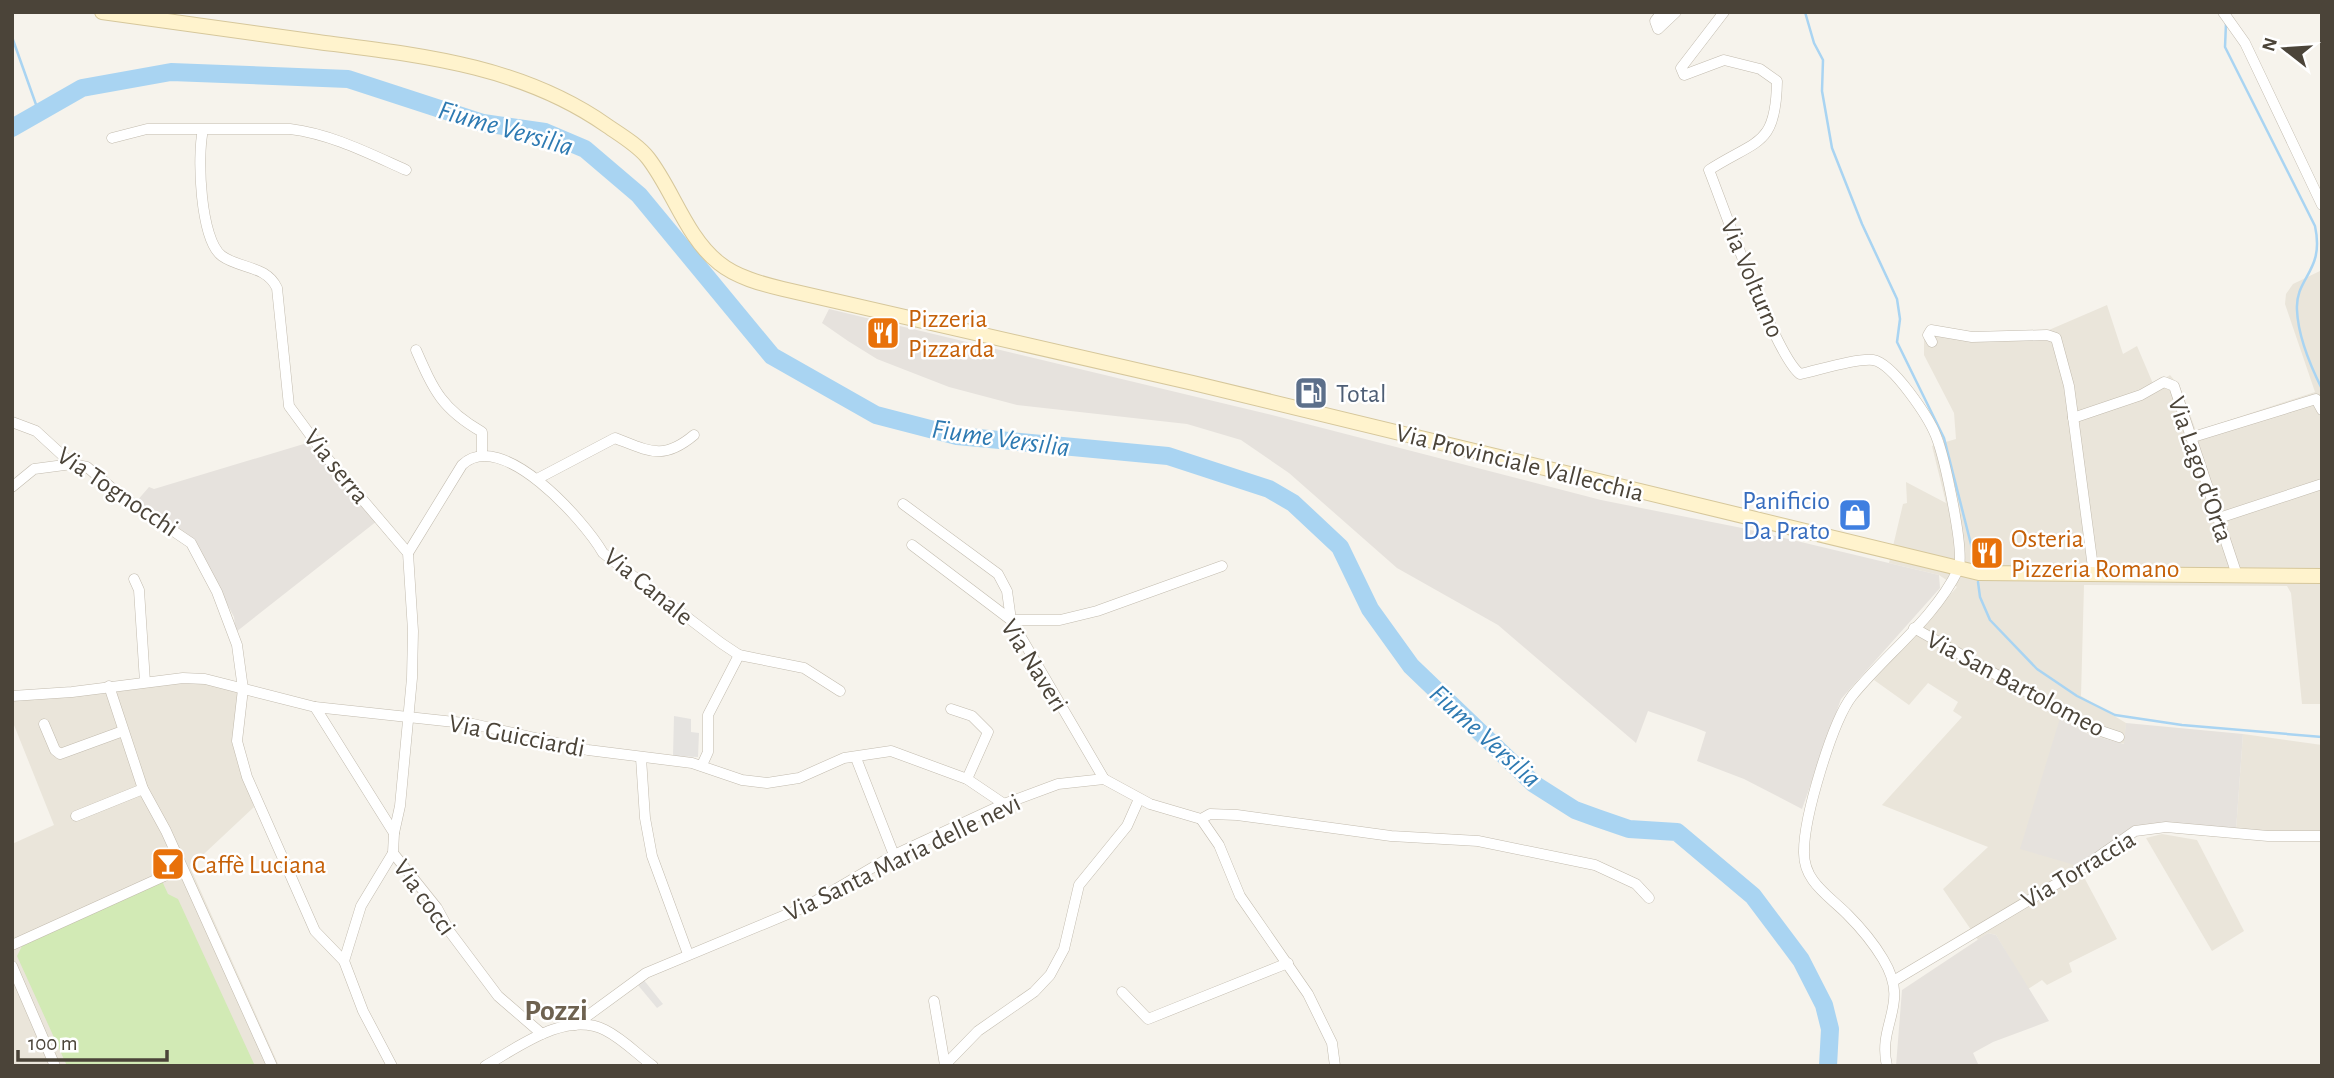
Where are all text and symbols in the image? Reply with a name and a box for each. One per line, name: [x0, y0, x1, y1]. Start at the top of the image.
north arrow: [2250, 14, 2320, 84]
text: N: [2259, 35, 2281, 54]
water label: Fiume Versilia: [435, 96, 576, 162]
street label: Via Volturno: [1716, 215, 1789, 341]
place label: Pizzeria Pizzarda: [908, 306, 995, 362]
restaurant icon: Pizzeria Pizzarda: [864, 314, 902, 352]
fuel station icon: Total: [1292, 374, 1330, 412]
place label: Total: [1336, 381, 1387, 407]
street label: Via Lago d'Orta: [2163, 393, 2237, 546]
water label: Fiume Versilia: [930, 415, 1072, 463]
street label: Via Provinciale Vallecchia: [1393, 420, 1647, 506]
street label: Via serra: [299, 424, 374, 509]
street label: Via Tognocchi: [52, 442, 183, 542]
place label: Panificio Da Prato: [1742, 488, 1830, 544]
shop icon: Panificio Da Prato: [1836, 496, 1874, 534]
place label: Osteria Pizzeria Romano: [2011, 526, 2180, 582]
restaurant icon: Osteria Pizzeria Romano: [1968, 534, 2006, 572]
street label: Via Canale: [599, 543, 698, 630]
street label: Via Naveri: [996, 615, 1073, 716]
street label: Via San Bartolomeo: [1922, 626, 2109, 742]
water label: Fiume Versilia: [1424, 680, 1546, 793]
street label: Via Guicciardi: [447, 710, 587, 762]
street label: Via Santa Maria delle nevi: [780, 789, 1025, 926]
street label: Via Torraccia: [2017, 826, 2140, 914]
bar icon: Caffè Luciana: [149, 845, 187, 883]
place label: Caffè Luciana: [192, 852, 326, 878]
street label: Via cocci: [388, 855, 460, 940]
district label: Pozzi: [524, 996, 588, 1026]
scale bar: [18, 1018, 166, 1062]
text: 100 m: [28, 1033, 78, 1054]

